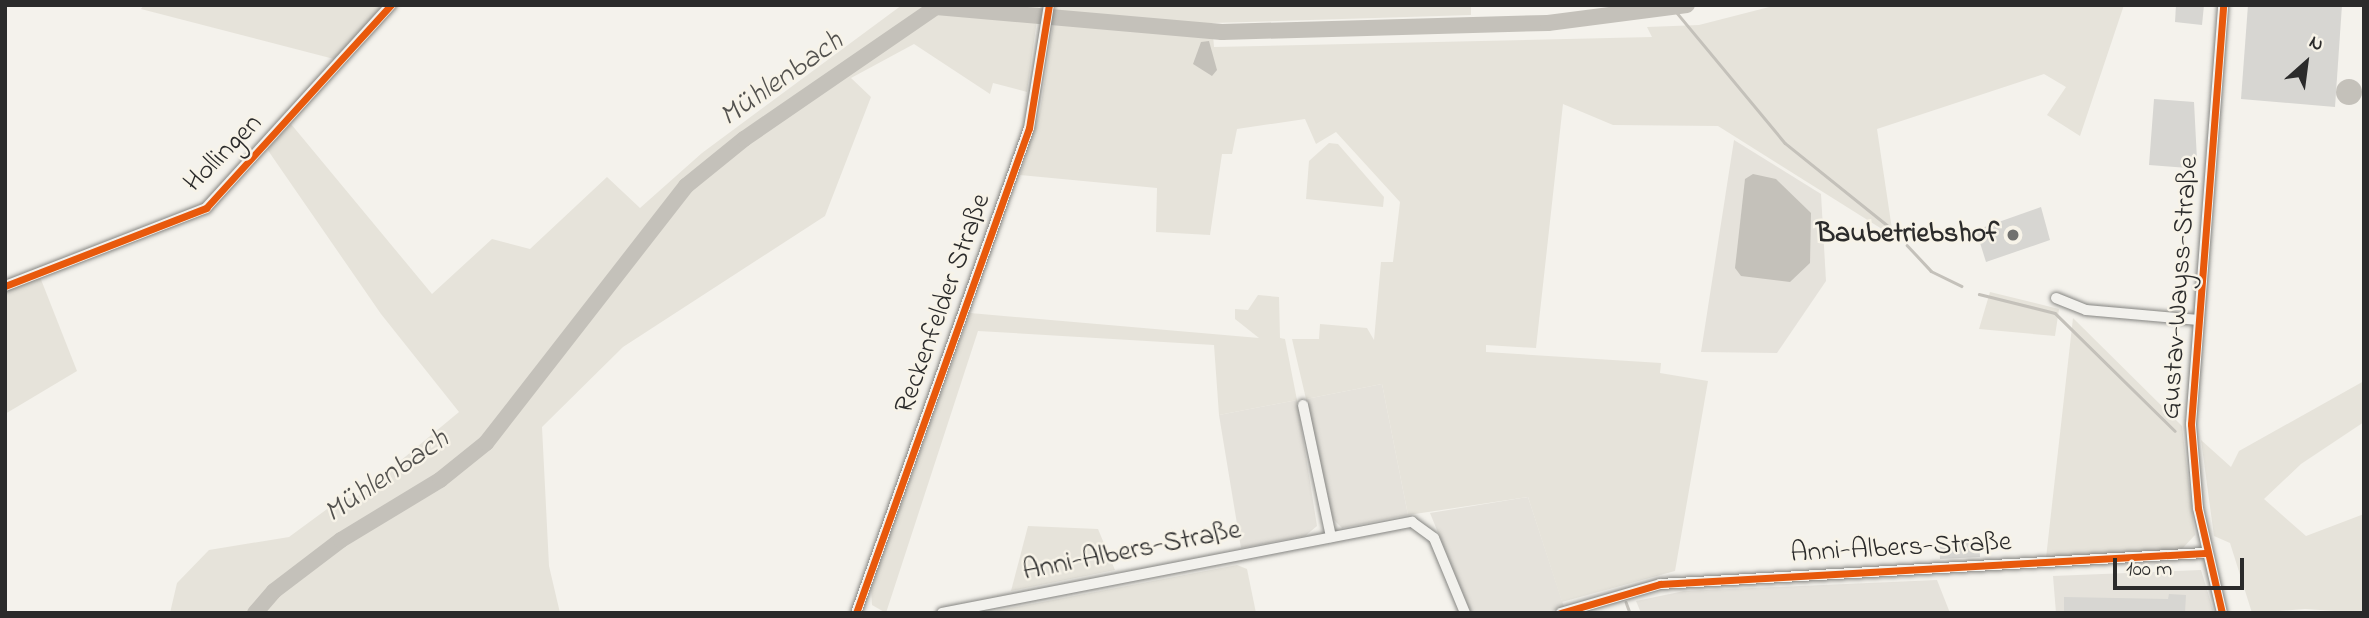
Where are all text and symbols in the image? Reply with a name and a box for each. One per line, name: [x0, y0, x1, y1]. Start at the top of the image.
water label: Mühlenbach: [713, 24, 851, 136]
north arrow: [2271, 28, 2341, 98]
text: N: [2304, 29, 2328, 59]
street label: Hollingen: [178, 108, 270, 200]
street label: Gustav-Wayss-Straße: [2155, 155, 2207, 421]
street label: Reckenfelder Straße: [889, 189, 999, 419]
place label: Baubetriebshof: [1816, 218, 1999, 252]
marker: Baubetriebshof: [2005, 227, 2021, 243]
water label: Mühlenbach: [318, 422, 456, 532]
street label: Anni-Albers-Straße: [1020, 514, 1244, 590]
street label: Anni-Albers-Straße: [1790, 526, 2012, 572]
scale bar: [2117, 544, 2248, 588]
text: 100 m: [2126, 555, 2172, 585]

